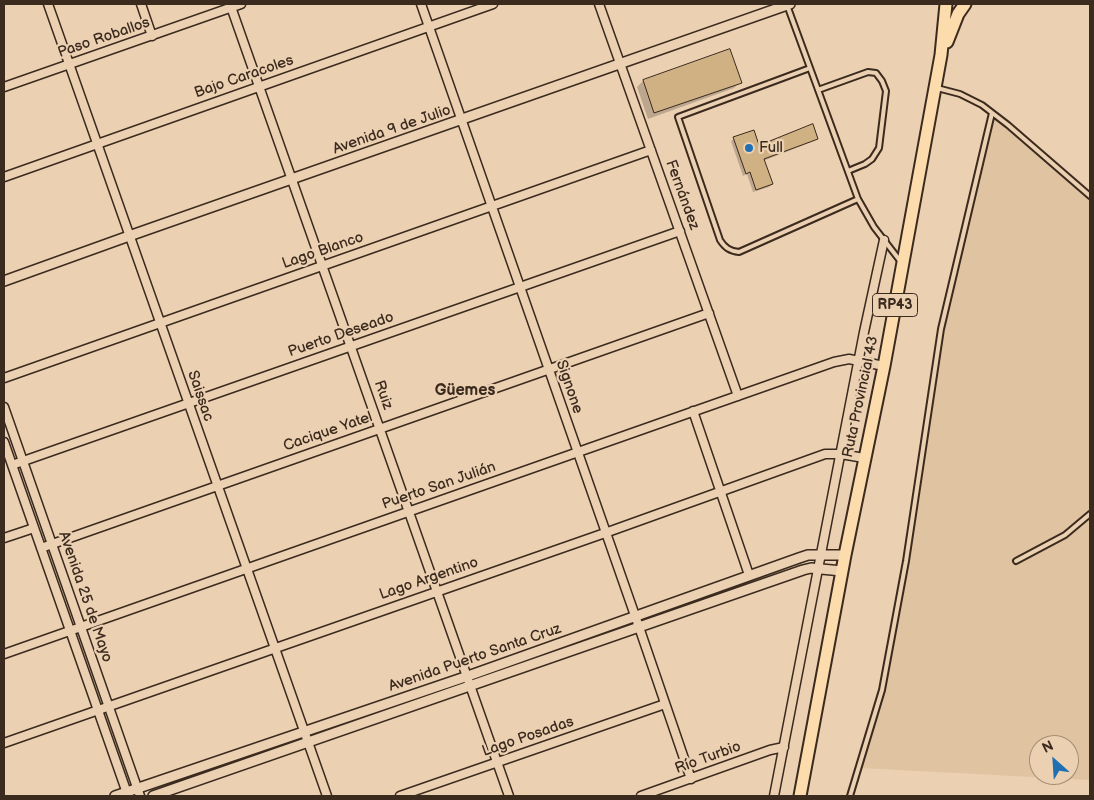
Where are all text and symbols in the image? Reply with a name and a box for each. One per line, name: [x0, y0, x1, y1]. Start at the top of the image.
street label: Paso Roballos: [56, 14, 152, 62]
street label: Bajo Caracoles: [192, 52, 296, 102]
street label: Avenida 9 de Julio: [331, 101, 453, 159]
place label: Full: [759, 139, 783, 157]
marker: Full: [743, 142, 755, 154]
street label: Fernández: [661, 158, 703, 232]
street label: Lago Blanco: [280, 229, 366, 273]
road number: RP43: [872, 294, 918, 316]
street label: Puerto Deseado: [286, 308, 396, 362]
street label: Ruta Provincial 43: [839, 335, 883, 459]
street label: Signone: [551, 358, 587, 416]
street label: Saissac: [183, 368, 217, 424]
street label: Ruiz: [370, 378, 396, 412]
district label: Güemes: [435, 381, 495, 401]
street label: Cacique Yatel: [281, 408, 375, 456]
street label: Puerto San Julián: [380, 458, 498, 514]
street label: Avenida 25 de Mayo: [54, 529, 116, 665]
street label: Lago Argentino: [377, 554, 481, 604]
street label: Avenida Puerto Santa Cruz: [386, 620, 564, 696]
street label: Lago Posadas: [480, 713, 576, 761]
north arrow: [1029, 735, 1079, 785]
text: N: [1039, 737, 1056, 757]
street label: Río Turbio: [673, 738, 743, 778]

